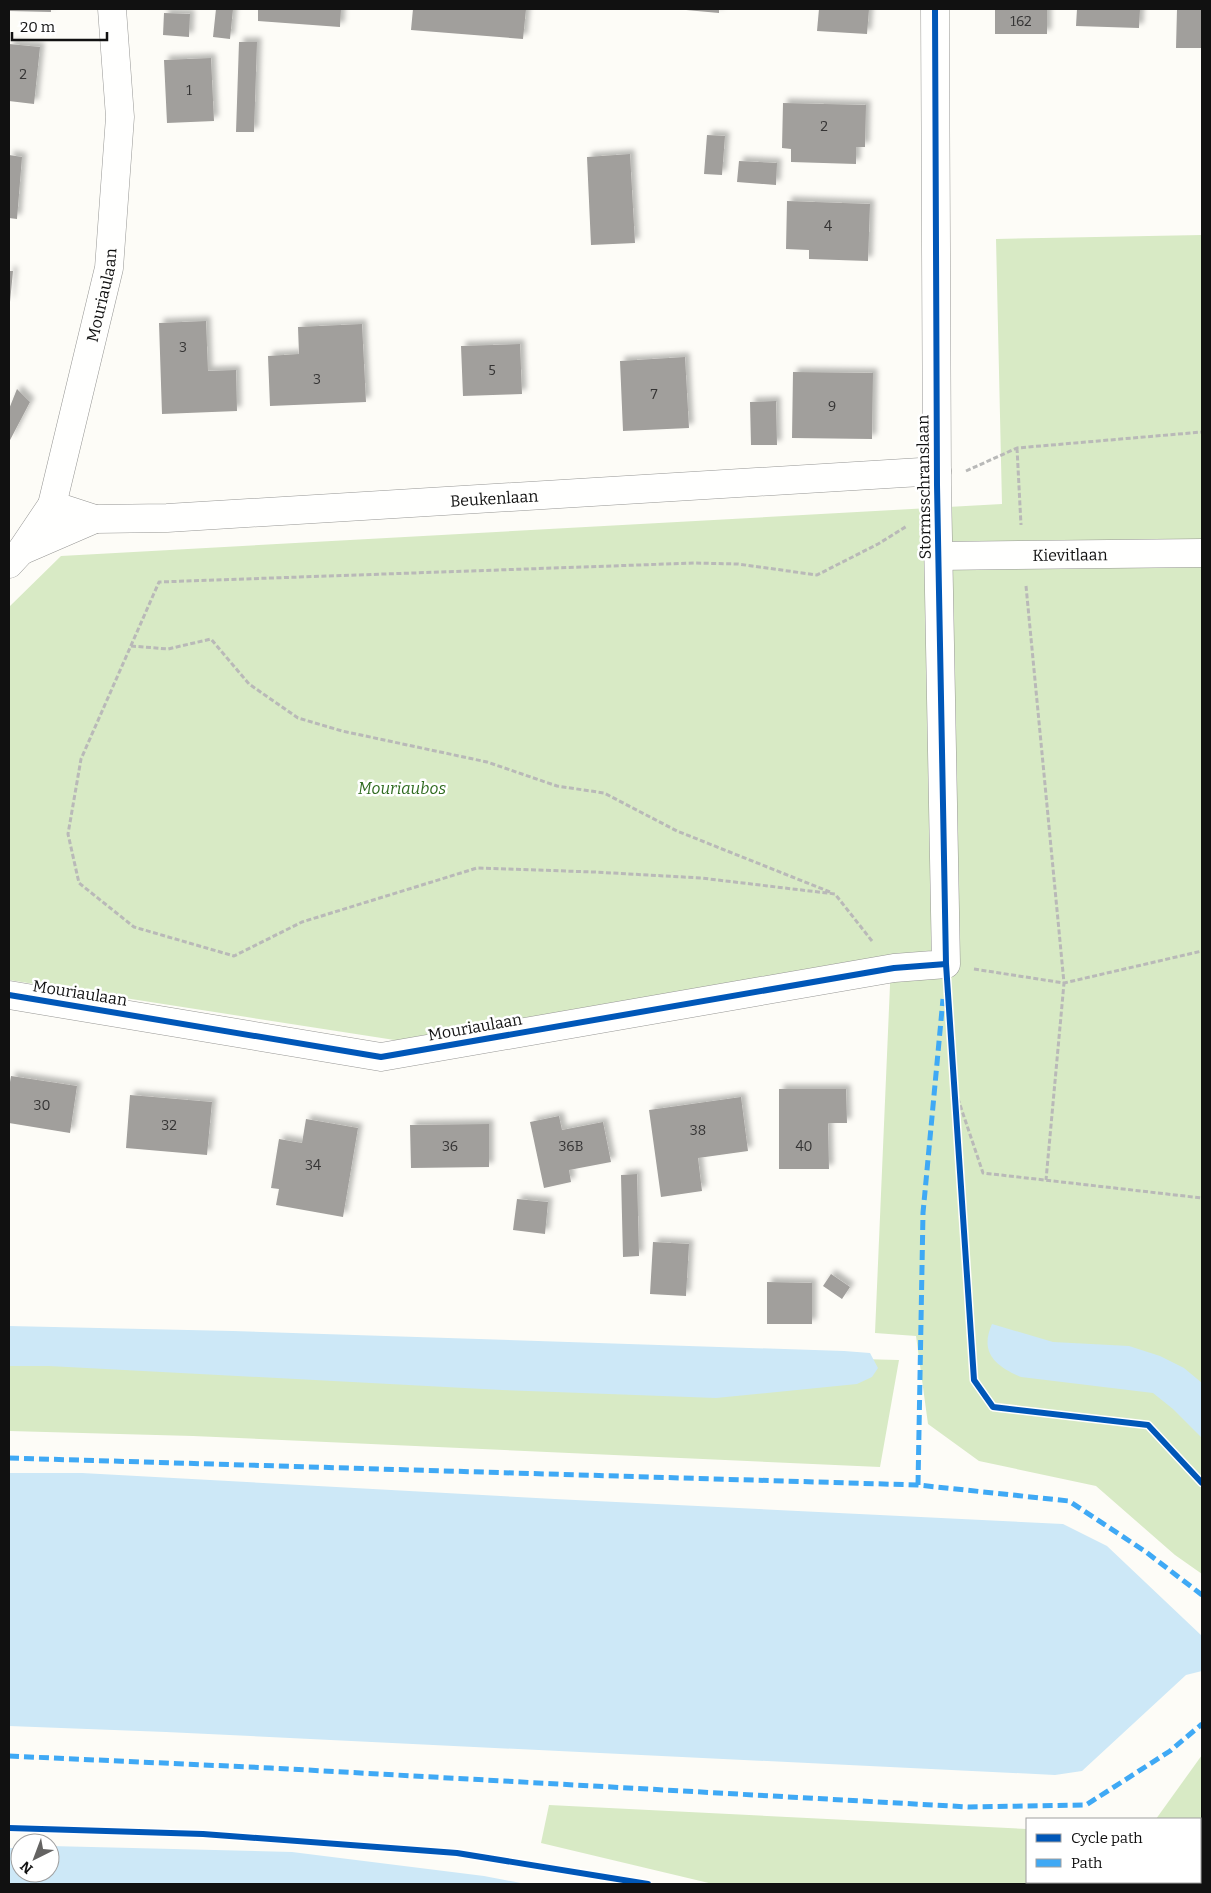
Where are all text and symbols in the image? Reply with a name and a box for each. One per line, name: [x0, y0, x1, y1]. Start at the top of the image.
scale bar: [12, 10, 108, 42]
house number: 162: [1010, 13, 1032, 30]
text: 20 m: [20, 18, 56, 36]
house number: 2: [19, 66, 27, 83]
house number: 1: [186, 82, 192, 99]
house number: 2: [820, 118, 828, 135]
house number: 4: [824, 218, 832, 235]
street label: Mouriaulaan: [82, 248, 120, 344]
house number: 3: [179, 339, 187, 356]
house number: 5: [488, 362, 496, 379]
house number: 3: [313, 371, 321, 388]
house number: 7: [650, 386, 658, 403]
house number: 9: [828, 398, 836, 415]
street label: Stormsschranslaan: [913, 415, 935, 559]
street label: Beukenlaan: [450, 486, 539, 510]
street label: Kievitlaan: [1032, 545, 1108, 564]
park label: Mouriaubos: [358, 779, 446, 798]
street label: Mouriaulaan: [31, 976, 129, 1010]
street label: Mouriaulaan: [426, 1009, 524, 1045]
house number: 30: [34, 1097, 50, 1114]
house number: 32: [161, 1117, 177, 1134]
house number: 38: [690, 1122, 706, 1139]
house number: 36: [442, 1138, 458, 1155]
house number: 36B: [558, 1138, 584, 1155]
house number: 40: [795, 1138, 813, 1155]
house number: 34: [305, 1157, 321, 1174]
legend: [1026, 1818, 1201, 1883]
text: Cycle path: [1071, 1829, 1143, 1847]
north arrow: [10, 1833, 60, 1883]
text: Path: [1071, 1854, 1103, 1872]
text: N: [17, 1857, 36, 1877]

